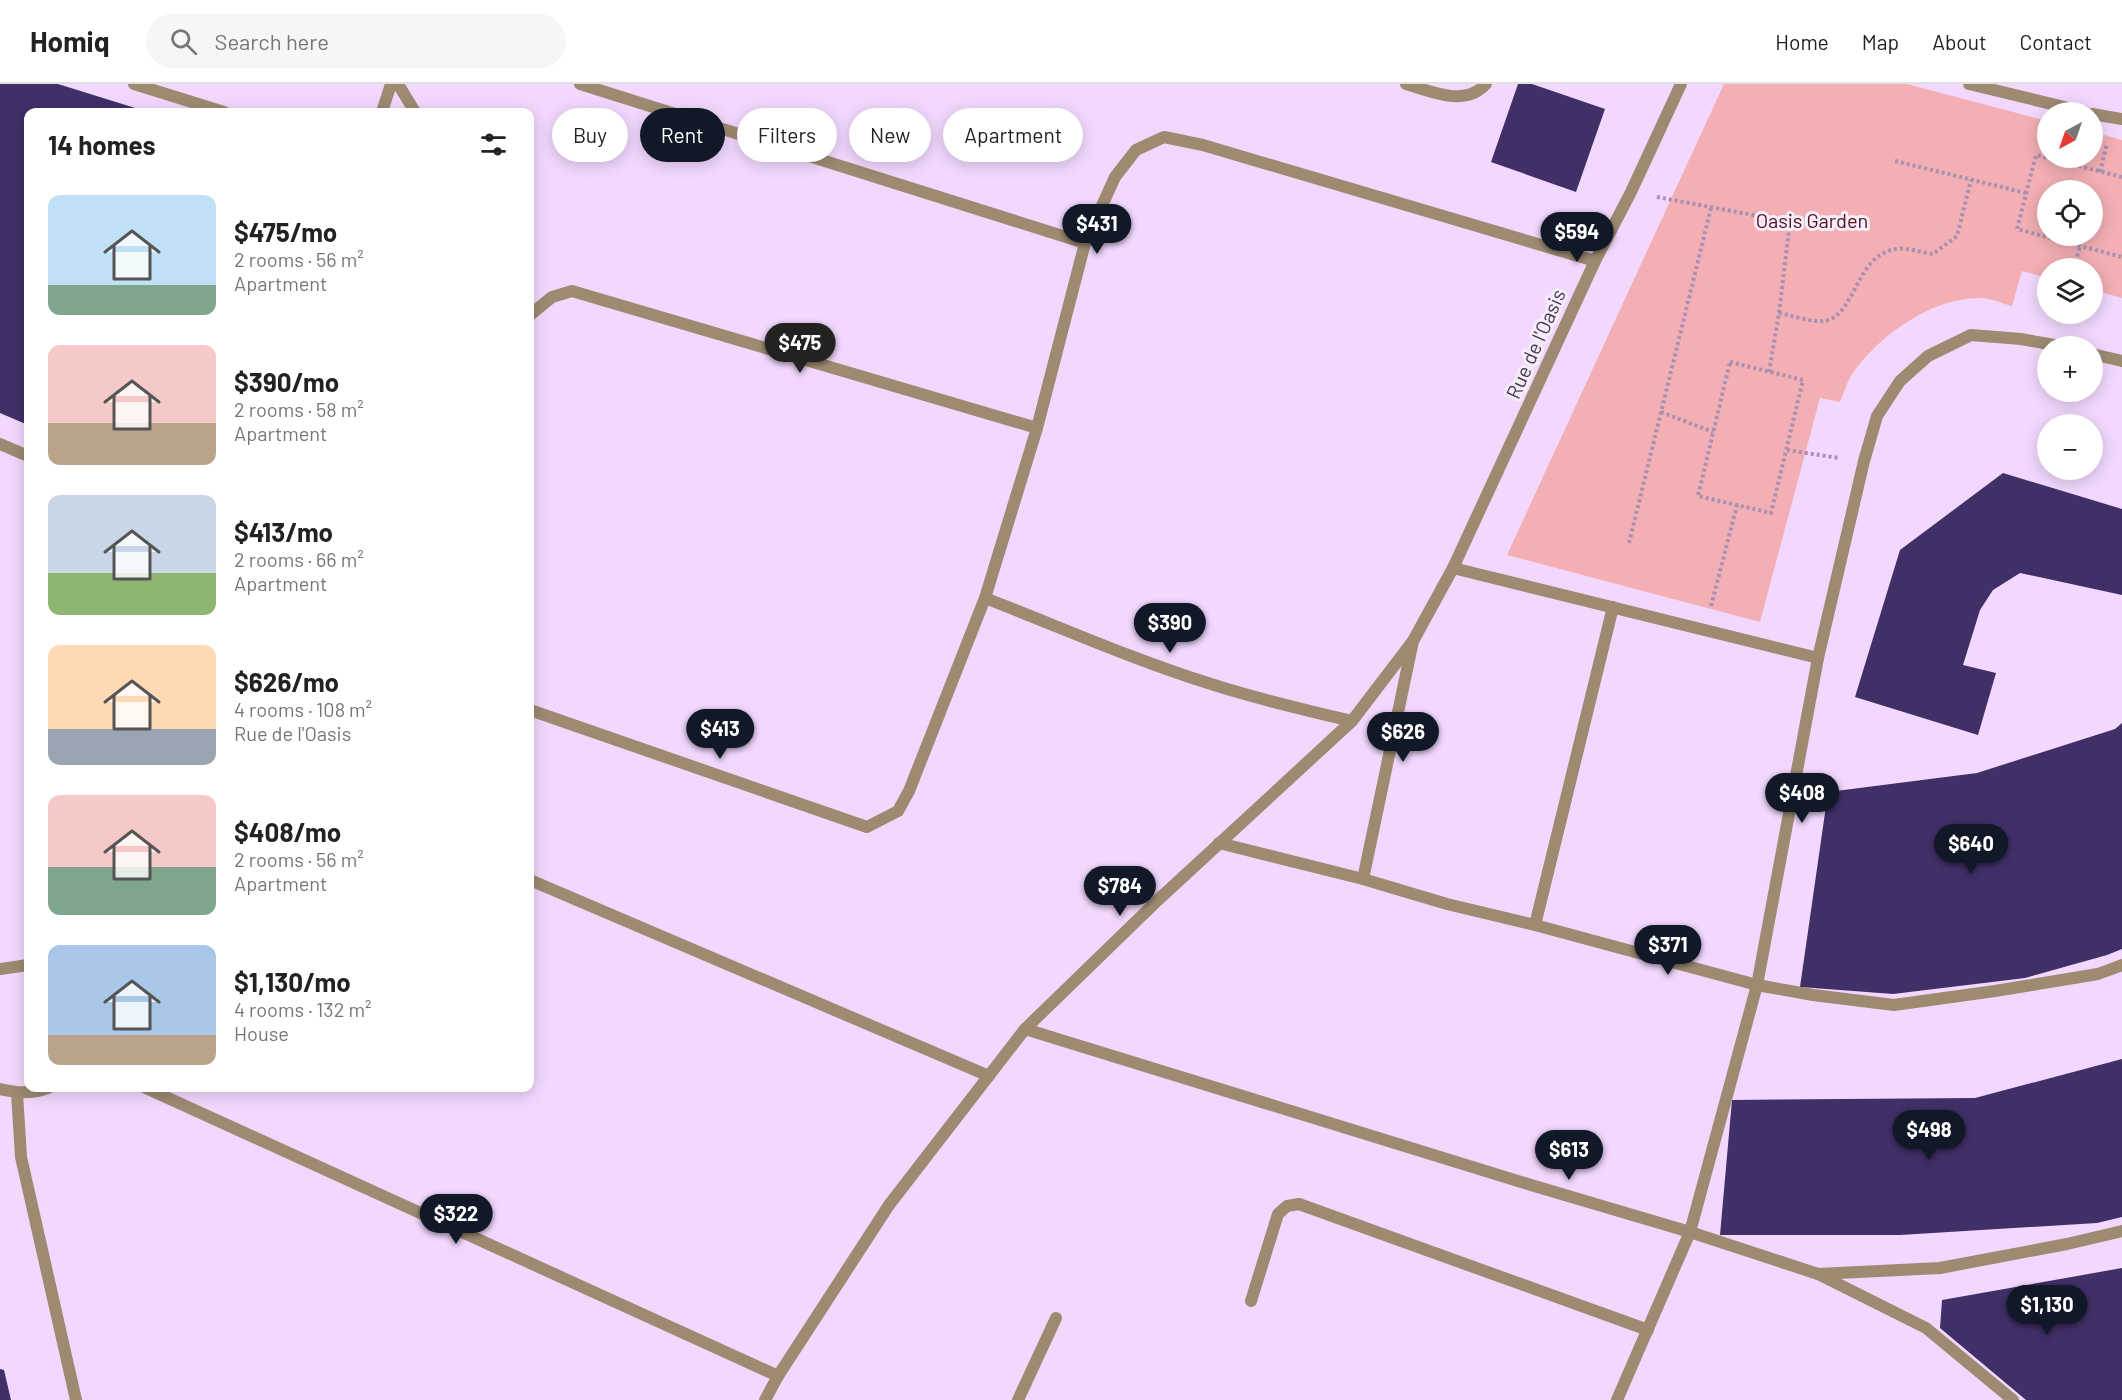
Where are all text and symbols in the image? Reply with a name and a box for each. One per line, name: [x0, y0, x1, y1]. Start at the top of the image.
search box: [146, 14, 566, 68]
text: Homiq: [30, 24, 110, 58]
icon: search: [167, 25, 200, 58]
text: Search here: [215, 28, 329, 54]
text: Home: [1775, 29, 1829, 54]
text: Map: [1862, 29, 1899, 54]
text: About: [1932, 29, 1987, 54]
text: Contact: [2020, 29, 2092, 54]
north arrow: [2037, 102, 2103, 168]
map controls: [2037, 102, 2103, 480]
chip: Buy: [552, 108, 628, 162]
chip: Rent: [640, 108, 725, 162]
chip: Filters: [737, 108, 837, 162]
chip: New: [849, 108, 931, 162]
chip: Apartment: [943, 108, 1083, 162]
icon: filters: [477, 128, 510, 161]
text: 14 homes: [48, 129, 155, 160]
button: locate: [2037, 180, 2103, 246]
pin: $431: [1061, 204, 1133, 255]
park label: Oasis Garden: [1756, 208, 1868, 232]
text: $431: [1076, 211, 1118, 235]
pin: $594: [1541, 212, 1613, 263]
text: $475/mo: [234, 216, 337, 247]
icon: home: [96, 219, 168, 291]
text: $594: [1555, 219, 1599, 243]
text: 2 rooms · 56 m²: [234, 247, 364, 271]
button: layers: [2037, 258, 2103, 324]
text: Apartment: [234, 271, 327, 295]
street label: Rue de l'Oasis: [1500, 285, 1570, 402]
pin: $475: [764, 323, 836, 374]
text: $475: [779, 330, 821, 354]
button: +: [2037, 336, 2103, 402]
text: $390/mo: [234, 366, 339, 397]
icon: home: [96, 369, 168, 441]
text: 2 rooms · 58 m²: [234, 397, 364, 421]
button: −: [2037, 414, 2103, 480]
text: Apartment: [234, 421, 327, 445]
text: $413/mo: [234, 516, 333, 547]
icon: home: [96, 519, 168, 591]
text: 2 rooms · 66 m²: [234, 547, 364, 571]
text: Apartment: [234, 571, 327, 595]
pin: $390: [1134, 603, 1206, 654]
text: $390: [1148, 610, 1192, 634]
text: $626/mo: [234, 666, 339, 697]
icon: home: [96, 669, 168, 741]
text: 4 rooms · 108 m²: [234, 697, 372, 721]
pin: $413: [684, 709, 756, 760]
pin: $626: [1367, 712, 1439, 763]
text: $413: [700, 716, 740, 740]
text: $626: [1381, 719, 1425, 743]
text: Rue de l'Oasis: [234, 721, 351, 745]
pin: $408: [1766, 773, 1838, 824]
text: $408: [1779, 780, 1825, 804]
text: $408/mo: [234, 816, 341, 847]
icon: home: [96, 819, 168, 891]
pin: $640: [1935, 824, 2007, 875]
text: $640: [1948, 831, 1994, 855]
text: 2 rooms · 56 m²: [234, 847, 364, 871]
pin: $784: [1084, 866, 1156, 917]
text: Apartment: [234, 871, 327, 895]
text: $784: [1098, 873, 1142, 897]
pin: $371: [1632, 925, 1704, 976]
text: $371: [1648, 932, 1688, 956]
text: $1,130/mo: [234, 966, 351, 997]
icon: home: [96, 969, 168, 1041]
text: 4 rooms · 132 m²: [234, 997, 371, 1021]
text: House: [234, 1021, 289, 1045]
pin: $498: [1893, 1110, 1965, 1161]
text: $498: [1907, 1117, 1951, 1141]
pin: $613: [1533, 1130, 1605, 1181]
text: $613: [1549, 1137, 1589, 1161]
pin: $322: [420, 1194, 492, 1245]
text: $322: [434, 1201, 478, 1225]
pin: $1,130: [1998, 1285, 2096, 1336]
text: $1,130: [2020, 1292, 2074, 1316]

